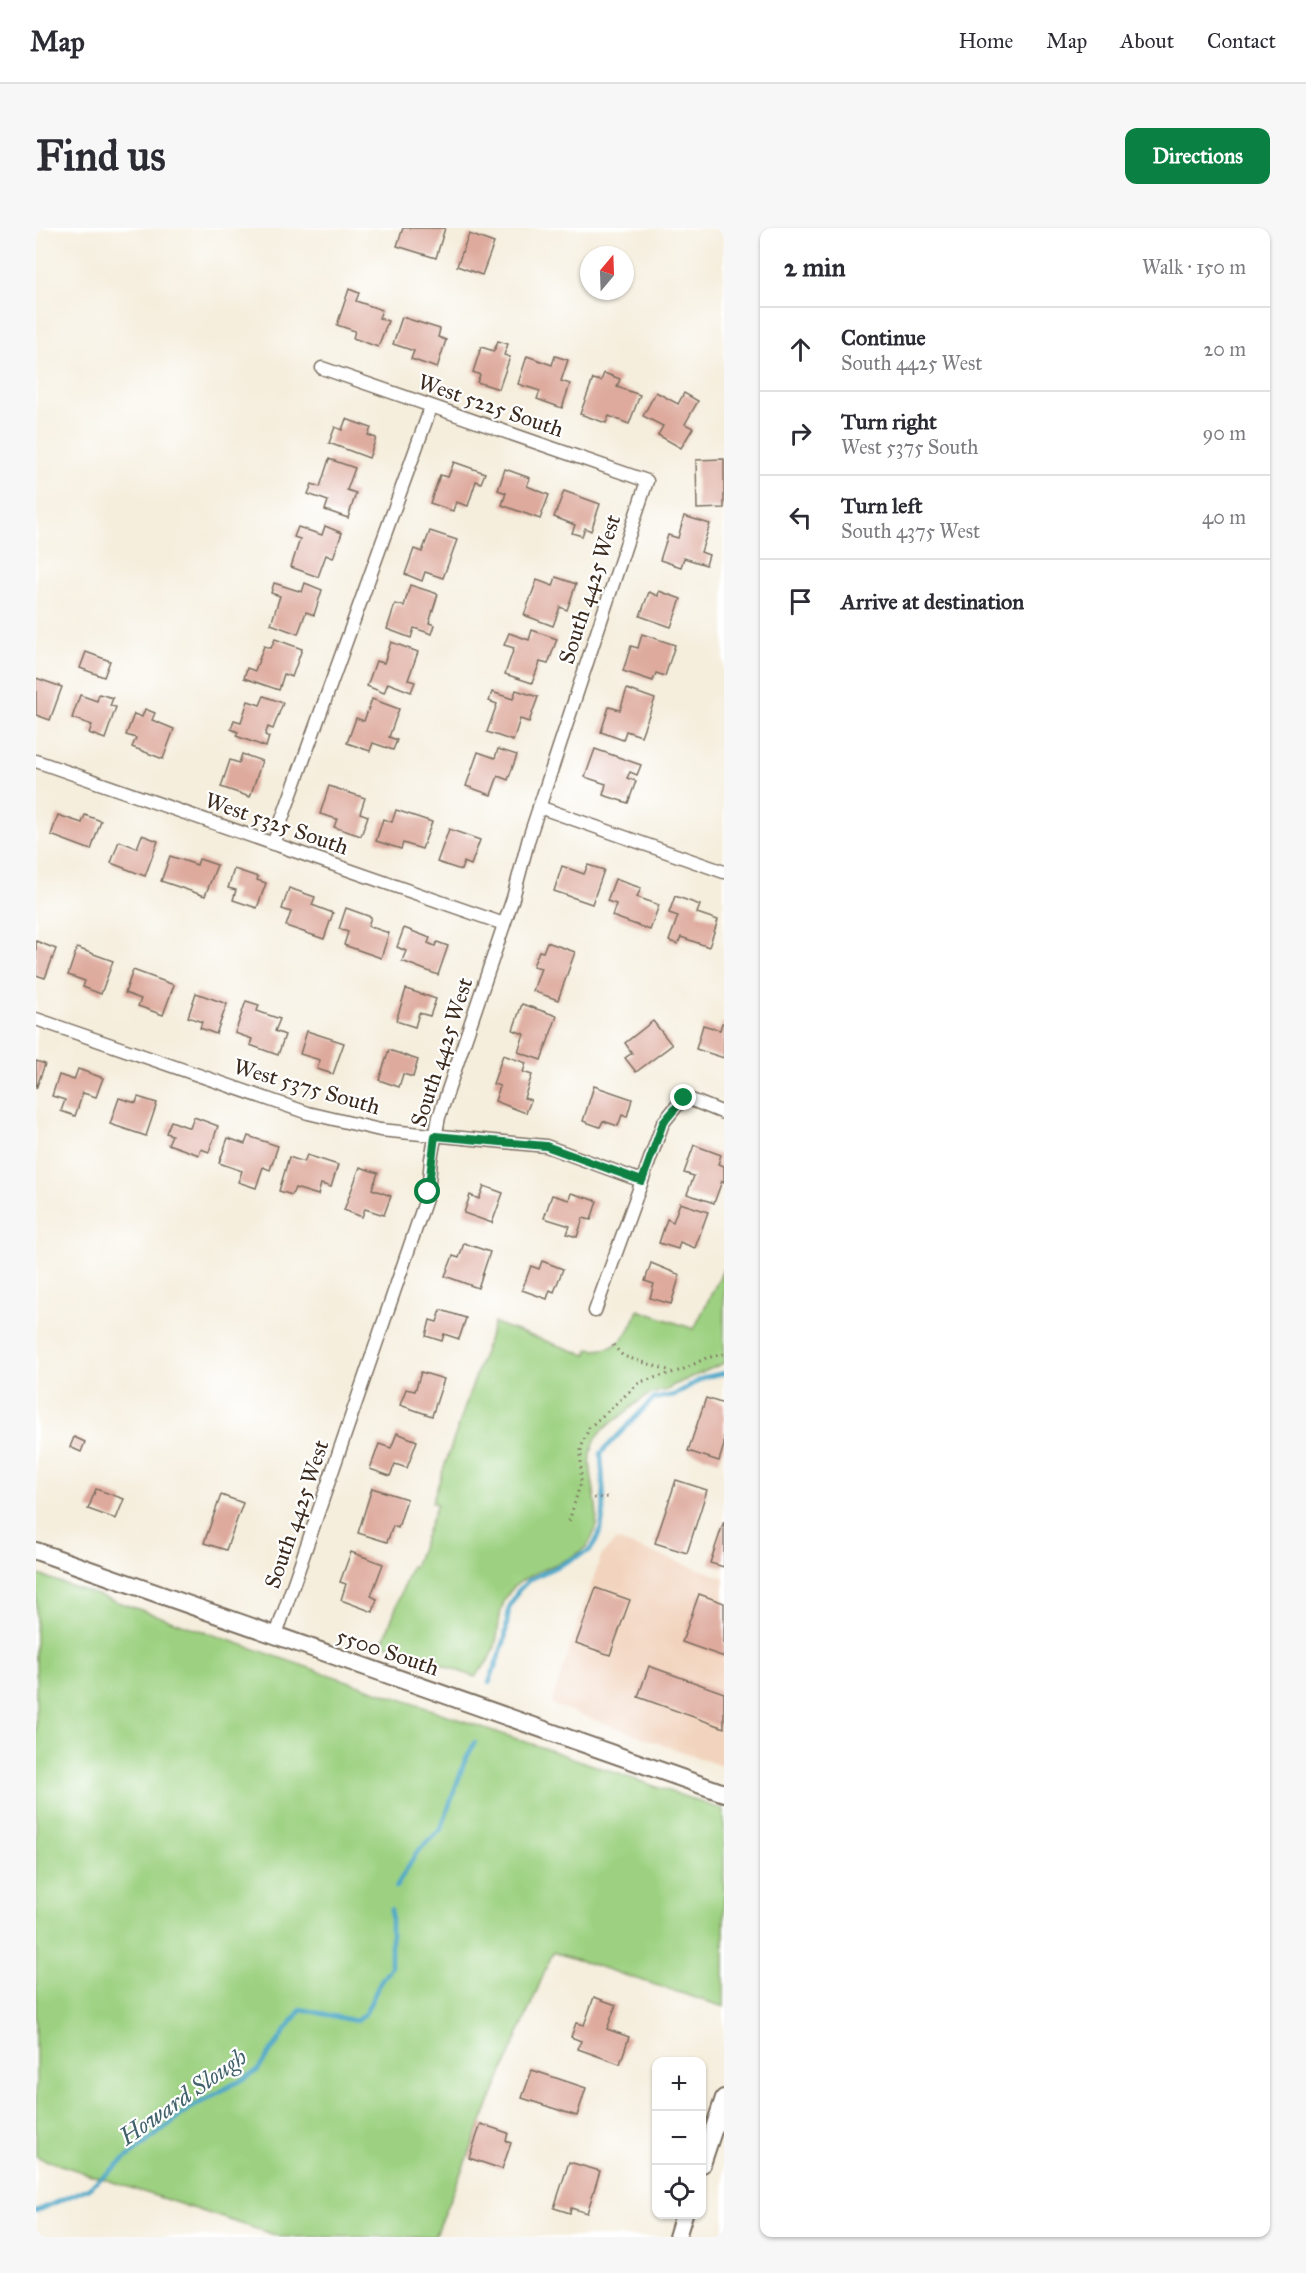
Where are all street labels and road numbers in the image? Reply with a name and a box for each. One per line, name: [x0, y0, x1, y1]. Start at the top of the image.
street label: West 5225 South: [415, 368, 567, 443]
street label: South 4425 West: [553, 511, 626, 667]
street label: West 5325 South: [202, 786, 352, 861]
street label: South 4425 West: [405, 974, 478, 1130]
street label: West 5375 South: [231, 1053, 383, 1120]
street label: South 4425 West: [258, 1436, 335, 1592]
street label: 5500 South: [333, 1621, 443, 1682]

